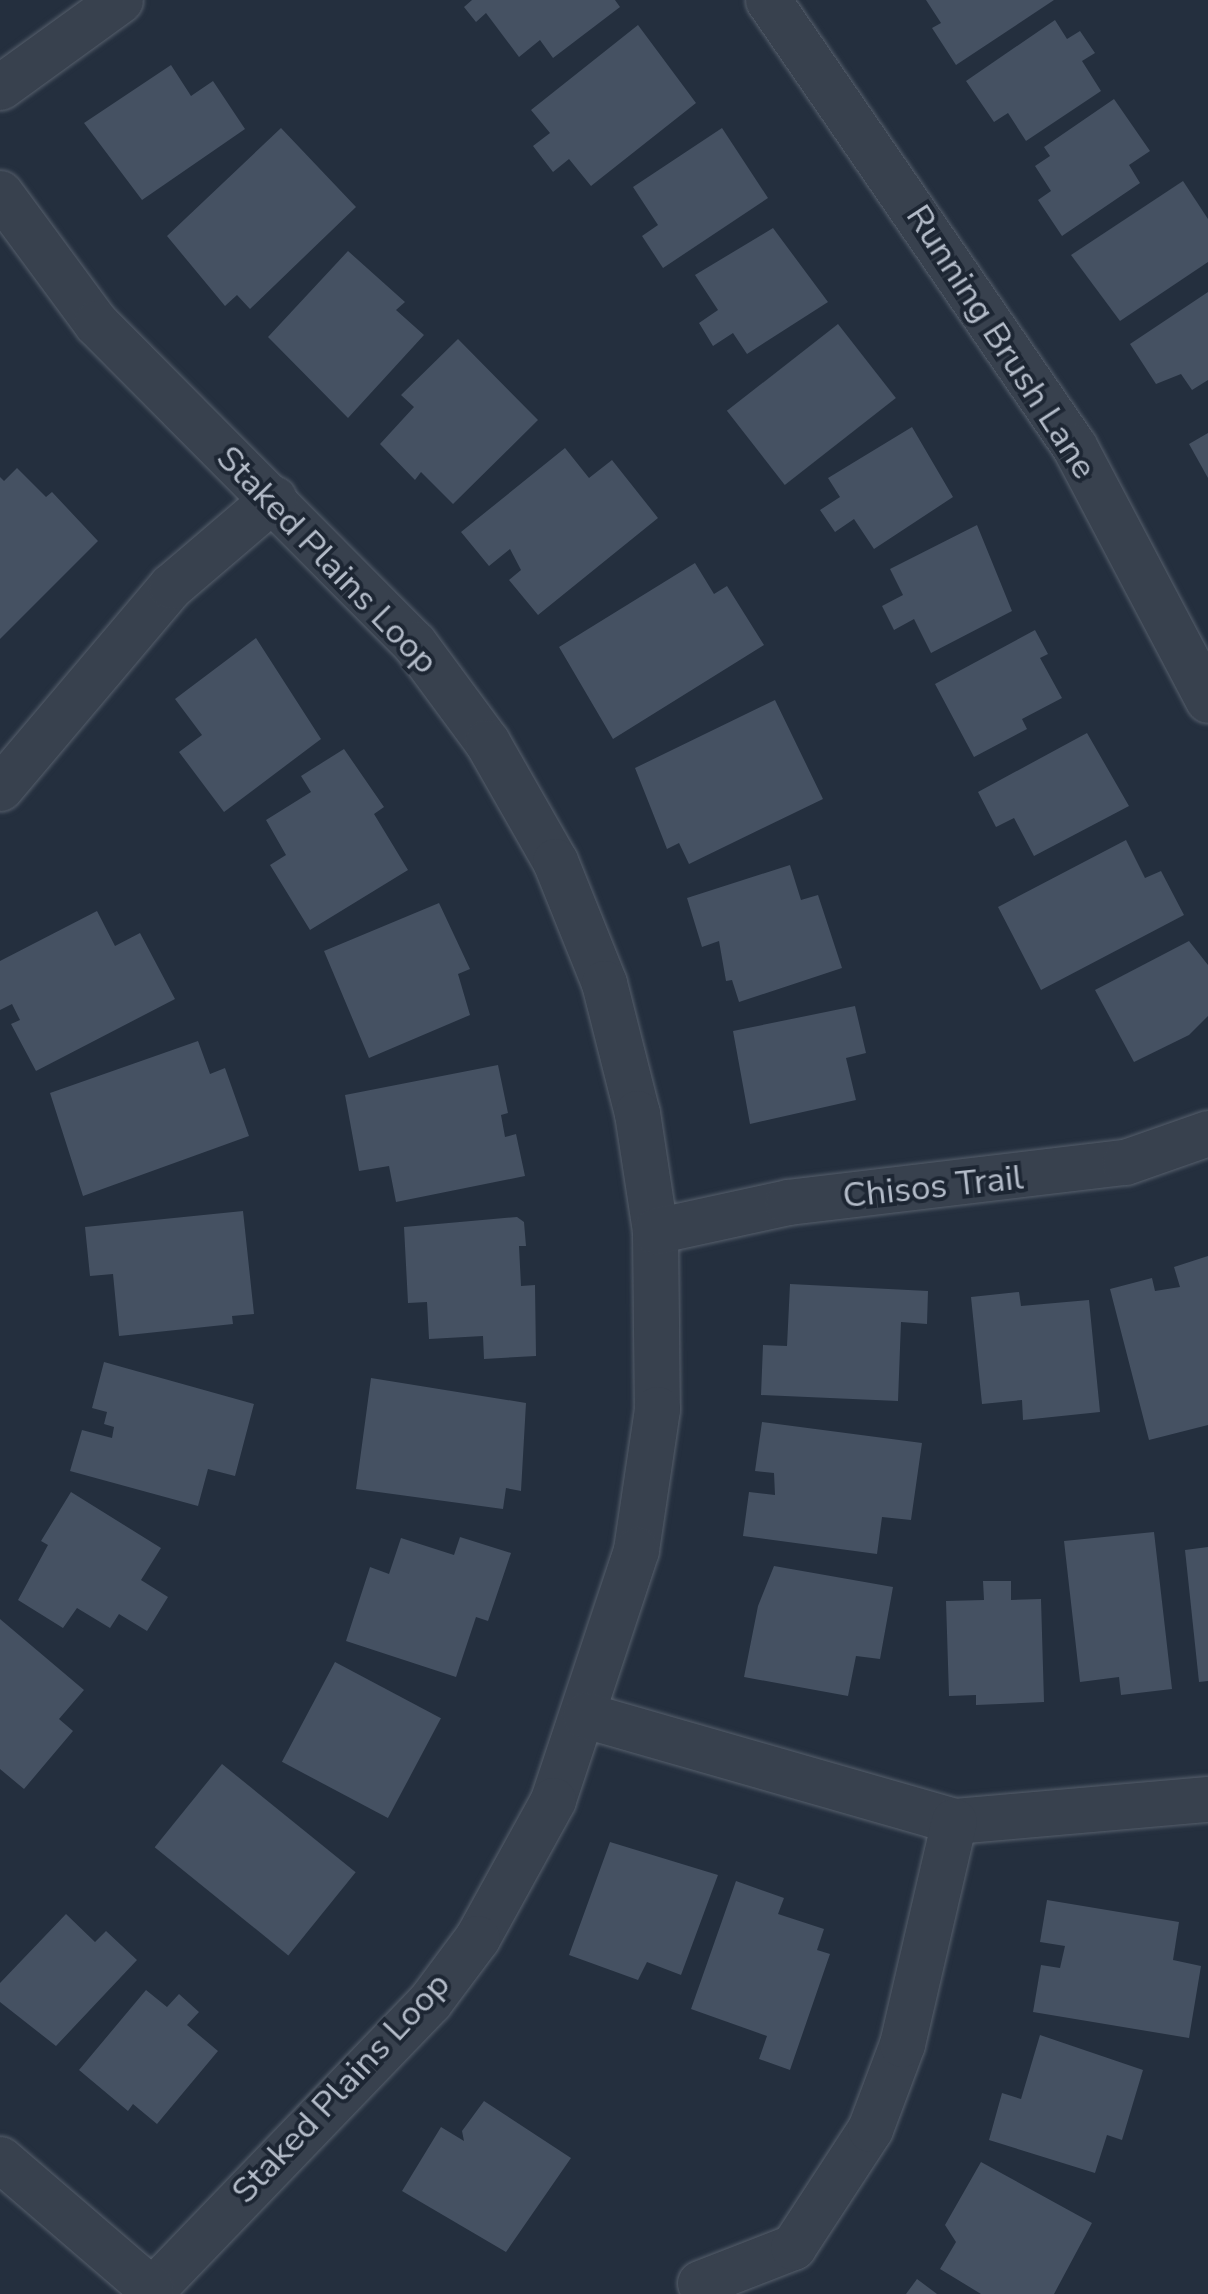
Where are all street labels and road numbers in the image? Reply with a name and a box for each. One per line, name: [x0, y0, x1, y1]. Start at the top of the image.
street label: Running Brush Lane: [897, 197, 1105, 487]
street label: Staked Plains Loop: [208, 437, 446, 683]
street label: Chisos Trail: [841, 1157, 1025, 1217]
street label: Staked Plains Loop: [223, 1964, 459, 2212]

